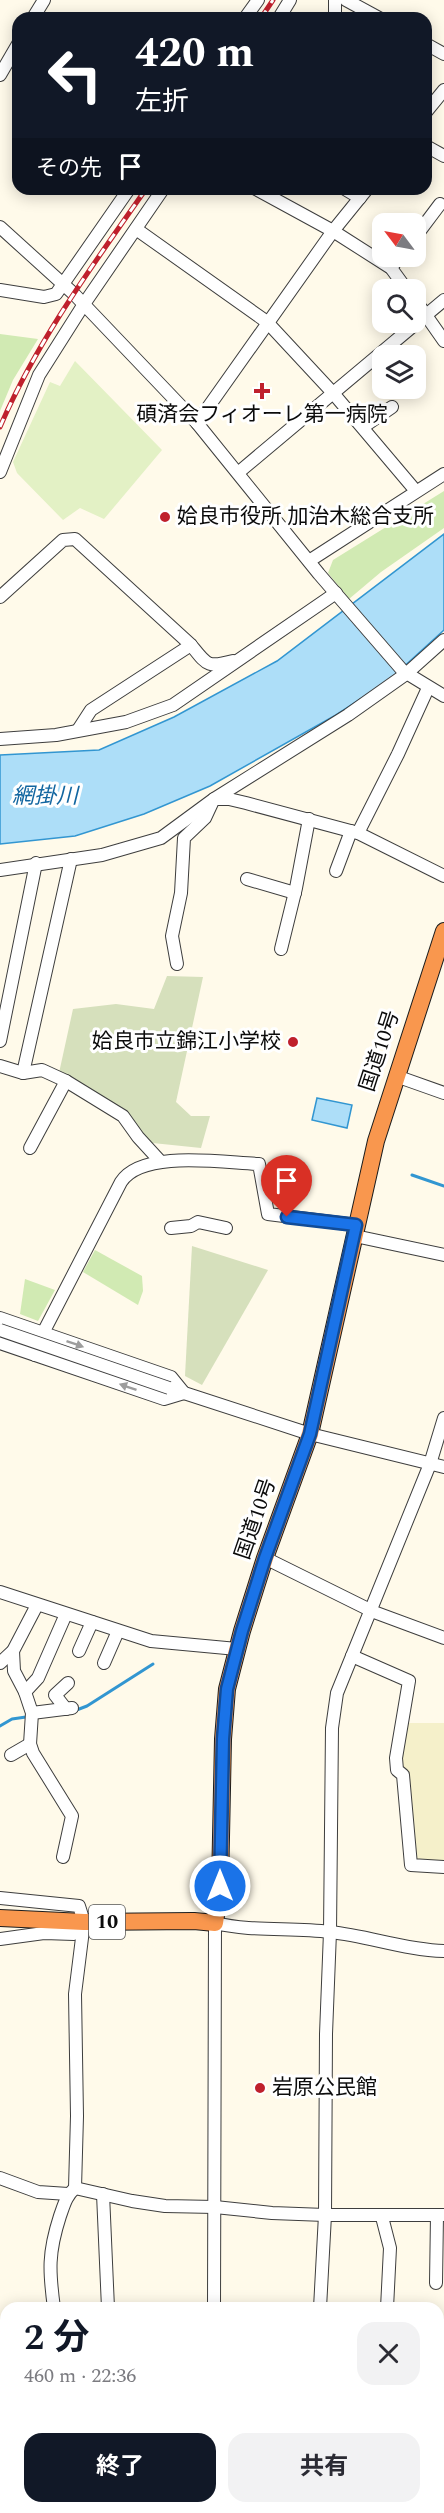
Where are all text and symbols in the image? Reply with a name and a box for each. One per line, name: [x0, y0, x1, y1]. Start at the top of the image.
text: 420 m: [135, 22, 254, 85]
icon: left: [36, 36, 114, 114]
text: 左折: [135, 81, 189, 123]
icon: arrive: [114, 150, 147, 183]
text: その先: [36, 152, 102, 185]
north arrow: [372, 213, 426, 267]
map controls: [372, 213, 426, 399]
button: search: [372, 279, 426, 333]
button: layers: [372, 345, 426, 399]
marker: 碩済会フィオーレ第一病院: [253, 382, 271, 400]
place label: 碩済会フィオーレ第一病院: [136, 399, 388, 431]
place label: 姶良市役所 加治木総合支所: [177, 501, 434, 533]
marker: 姶良市役所 加治木総合支所: [158, 510, 172, 524]
water label: 網掛川: [12, 780, 80, 813]
street label: 国道10号: [352, 1006, 408, 1096]
place label: 姶良市立錦江小学校: [92, 1026, 281, 1058]
marker: 姶良市立錦江小学校: [286, 1035, 300, 1049]
pin: [261, 1155, 312, 1217]
icon: arrive: [270, 1164, 303, 1197]
one-way arrow: [66, 1339, 84, 1349]
one-way arrow: [119, 1381, 137, 1391]
street label: 国道10号: [227, 1474, 285, 1564]
position arrow: [188, 1854, 252, 1918]
road number: 10: [89, 1905, 125, 1939]
place label: 岩原公民館: [272, 2072, 377, 2104]
marker: 岩原公民館: [253, 2081, 267, 2095]
text: 2 分: [24, 2311, 89, 2366]
button: close: [357, 2322, 420, 2385]
text: 460 m · 22:36: [24, 2361, 136, 2391]
button: 終了: [24, 2433, 216, 2502]
button: 共有: [228, 2433, 420, 2502]

